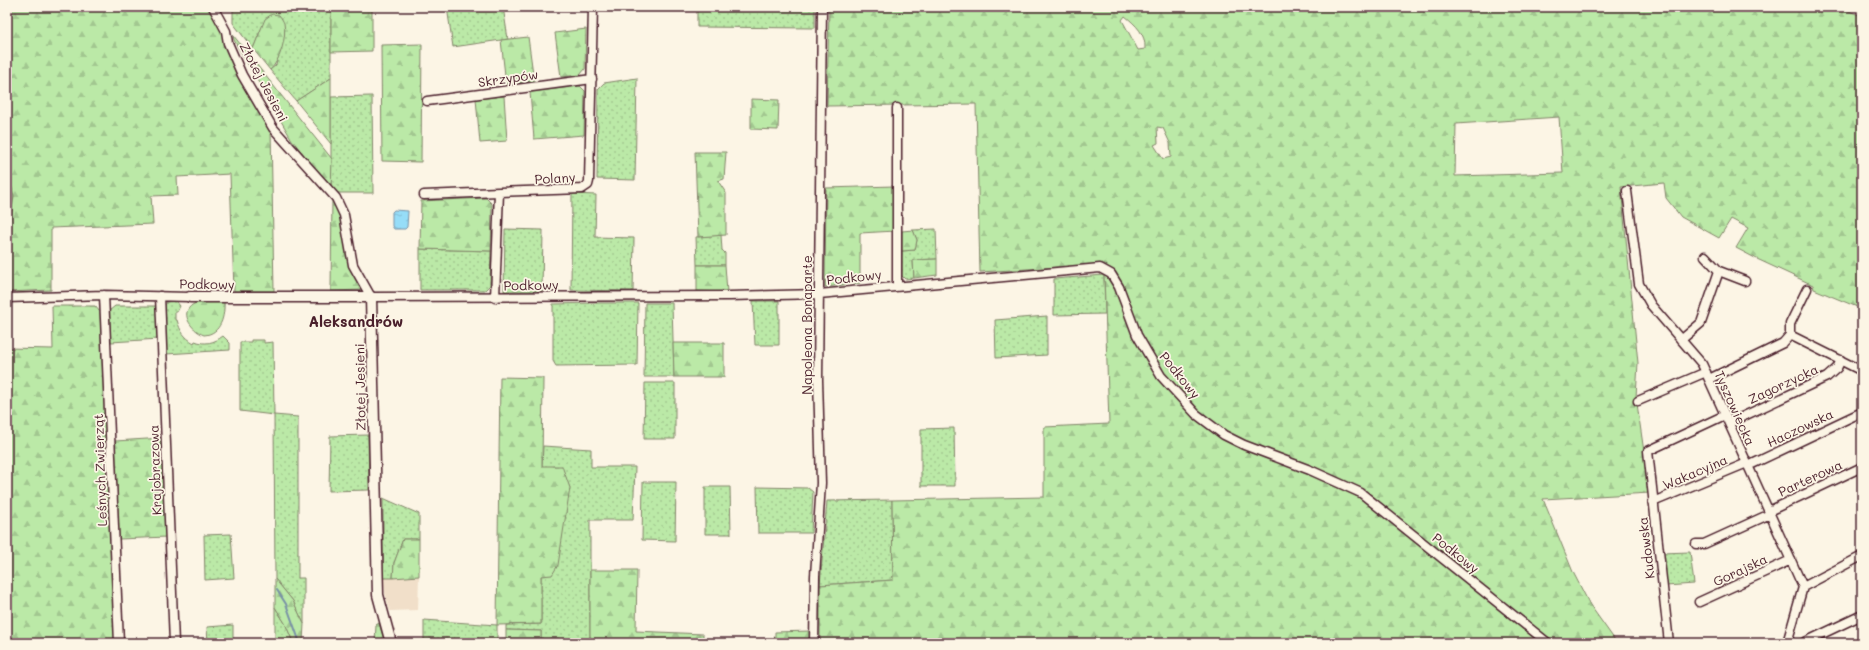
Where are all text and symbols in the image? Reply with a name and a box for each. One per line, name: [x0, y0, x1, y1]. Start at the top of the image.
street label: Złotej Jesieni: [236, 39, 292, 124]
street label: Skrzypów: [477, 65, 539, 90]
street label: Polany: [534, 168, 576, 187]
street label: Napoleona Bonaparte: [798, 255, 815, 395]
street label: Podkowy: [826, 265, 883, 288]
street label: Podkowy: [179, 275, 235, 292]
street label: Podkowy: [503, 276, 559, 293]
district label: Aleksandrów: [309, 311, 403, 331]
street label: Złotej Jesieni: [350, 343, 369, 431]
street label: Podkowy: [1156, 348, 1205, 402]
street label: Zagorzycka: [1745, 360, 1821, 407]
street label: Tyszowiecka: [1711, 368, 1760, 448]
street label: Haczowska: [1764, 405, 1836, 450]
street label: Leśnych Zwierząt: [89, 413, 110, 527]
street label: Krajobrazowa: [144, 424, 165, 516]
street label: Wakacyjna: [1660, 450, 1730, 493]
street label: Parterowa: [1775, 455, 1845, 500]
street label: Kudowska: [1633, 516, 1658, 580]
street label: Podkowy: [1429, 529, 1483, 577]
street label: Gorajska: [1710, 550, 1770, 589]

